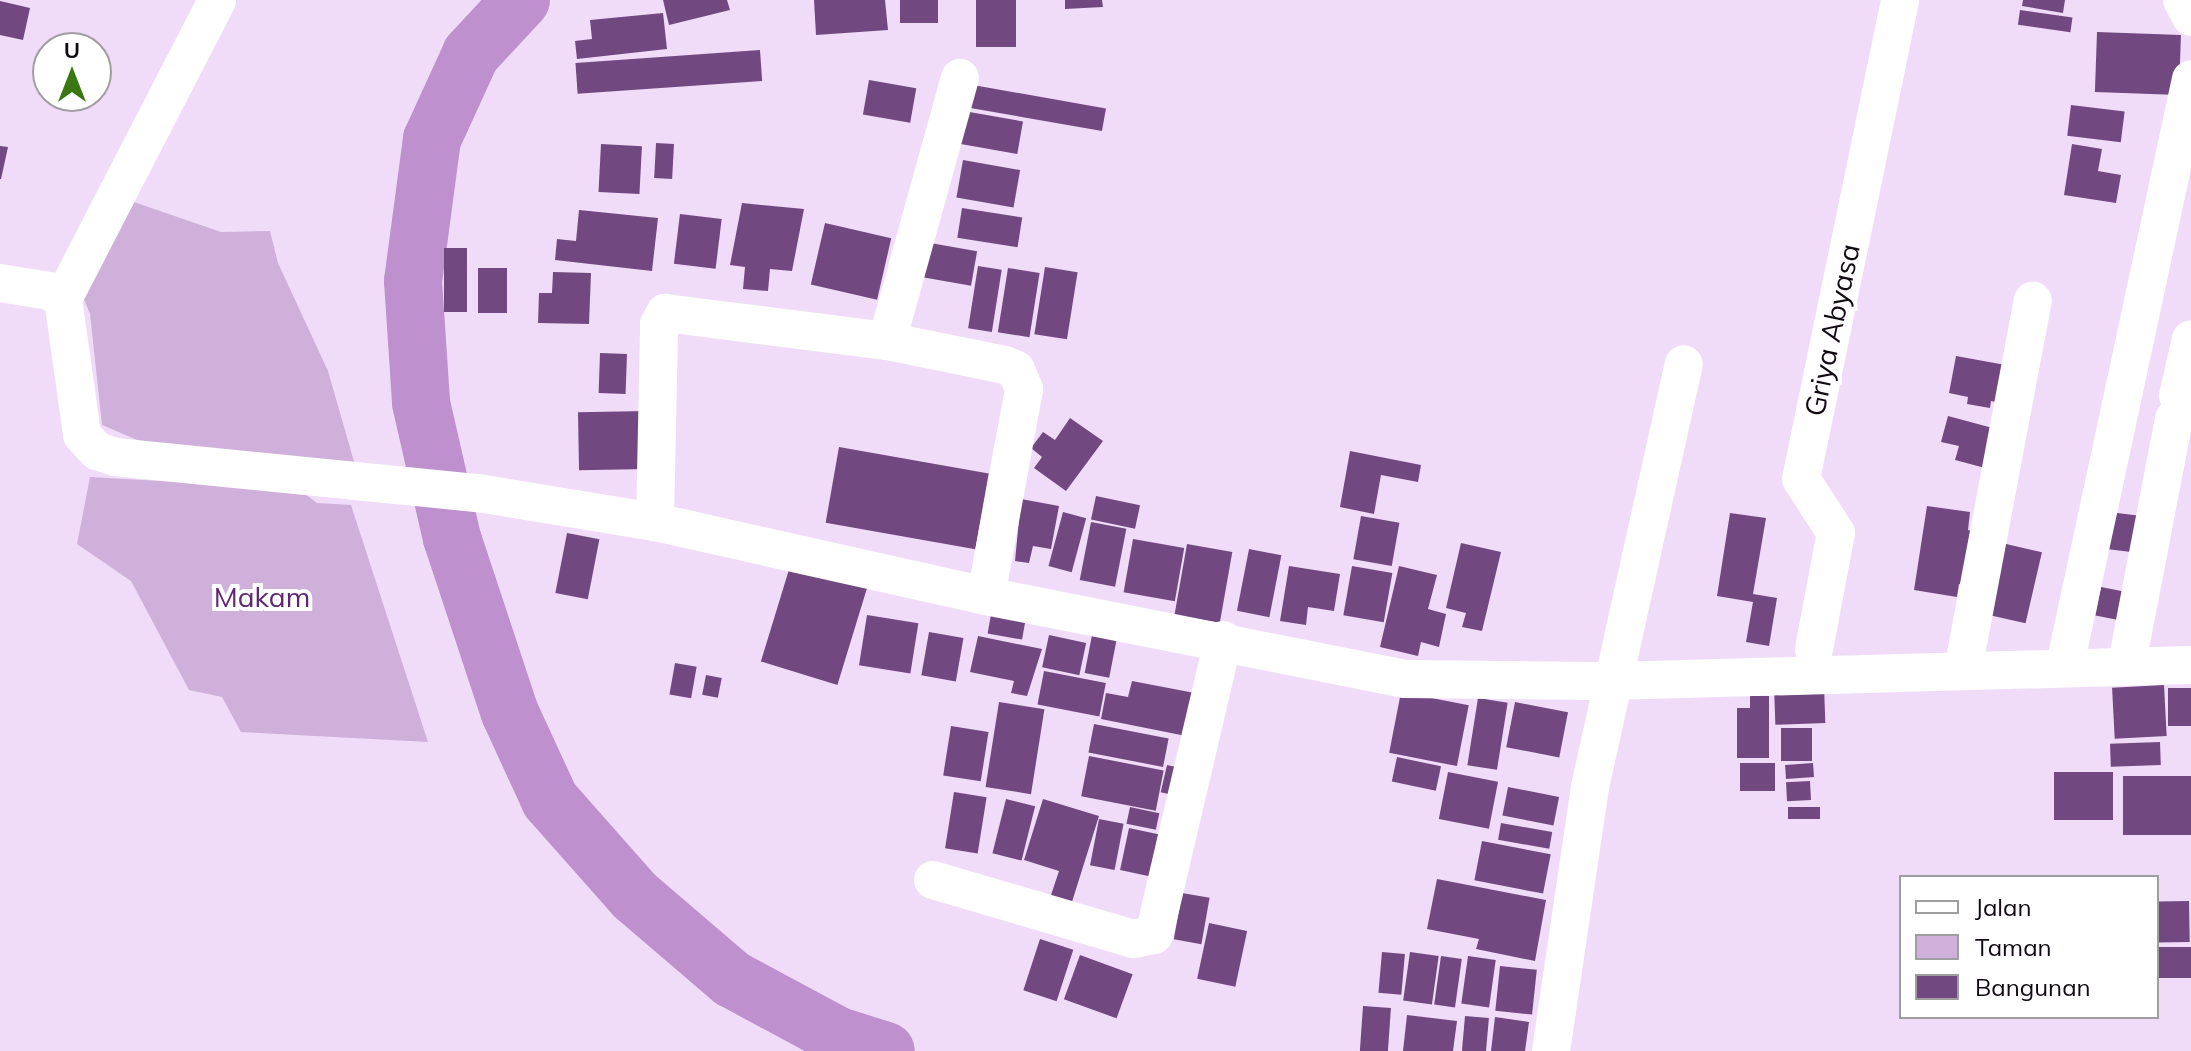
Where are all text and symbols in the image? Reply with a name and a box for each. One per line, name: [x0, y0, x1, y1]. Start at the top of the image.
north arrow: [32, 32, 112, 112]
text: U: [64, 36, 80, 64]
street label: Griya Abyasa: [1797, 241, 1867, 419]
park label: Makam: [214, 580, 310, 614]
legend: [1899, 875, 2159, 1019]
text: Jalan: [1975, 892, 2031, 922]
text: Taman: [1975, 932, 2052, 962]
text: Bangunan: [1975, 972, 2091, 1002]

